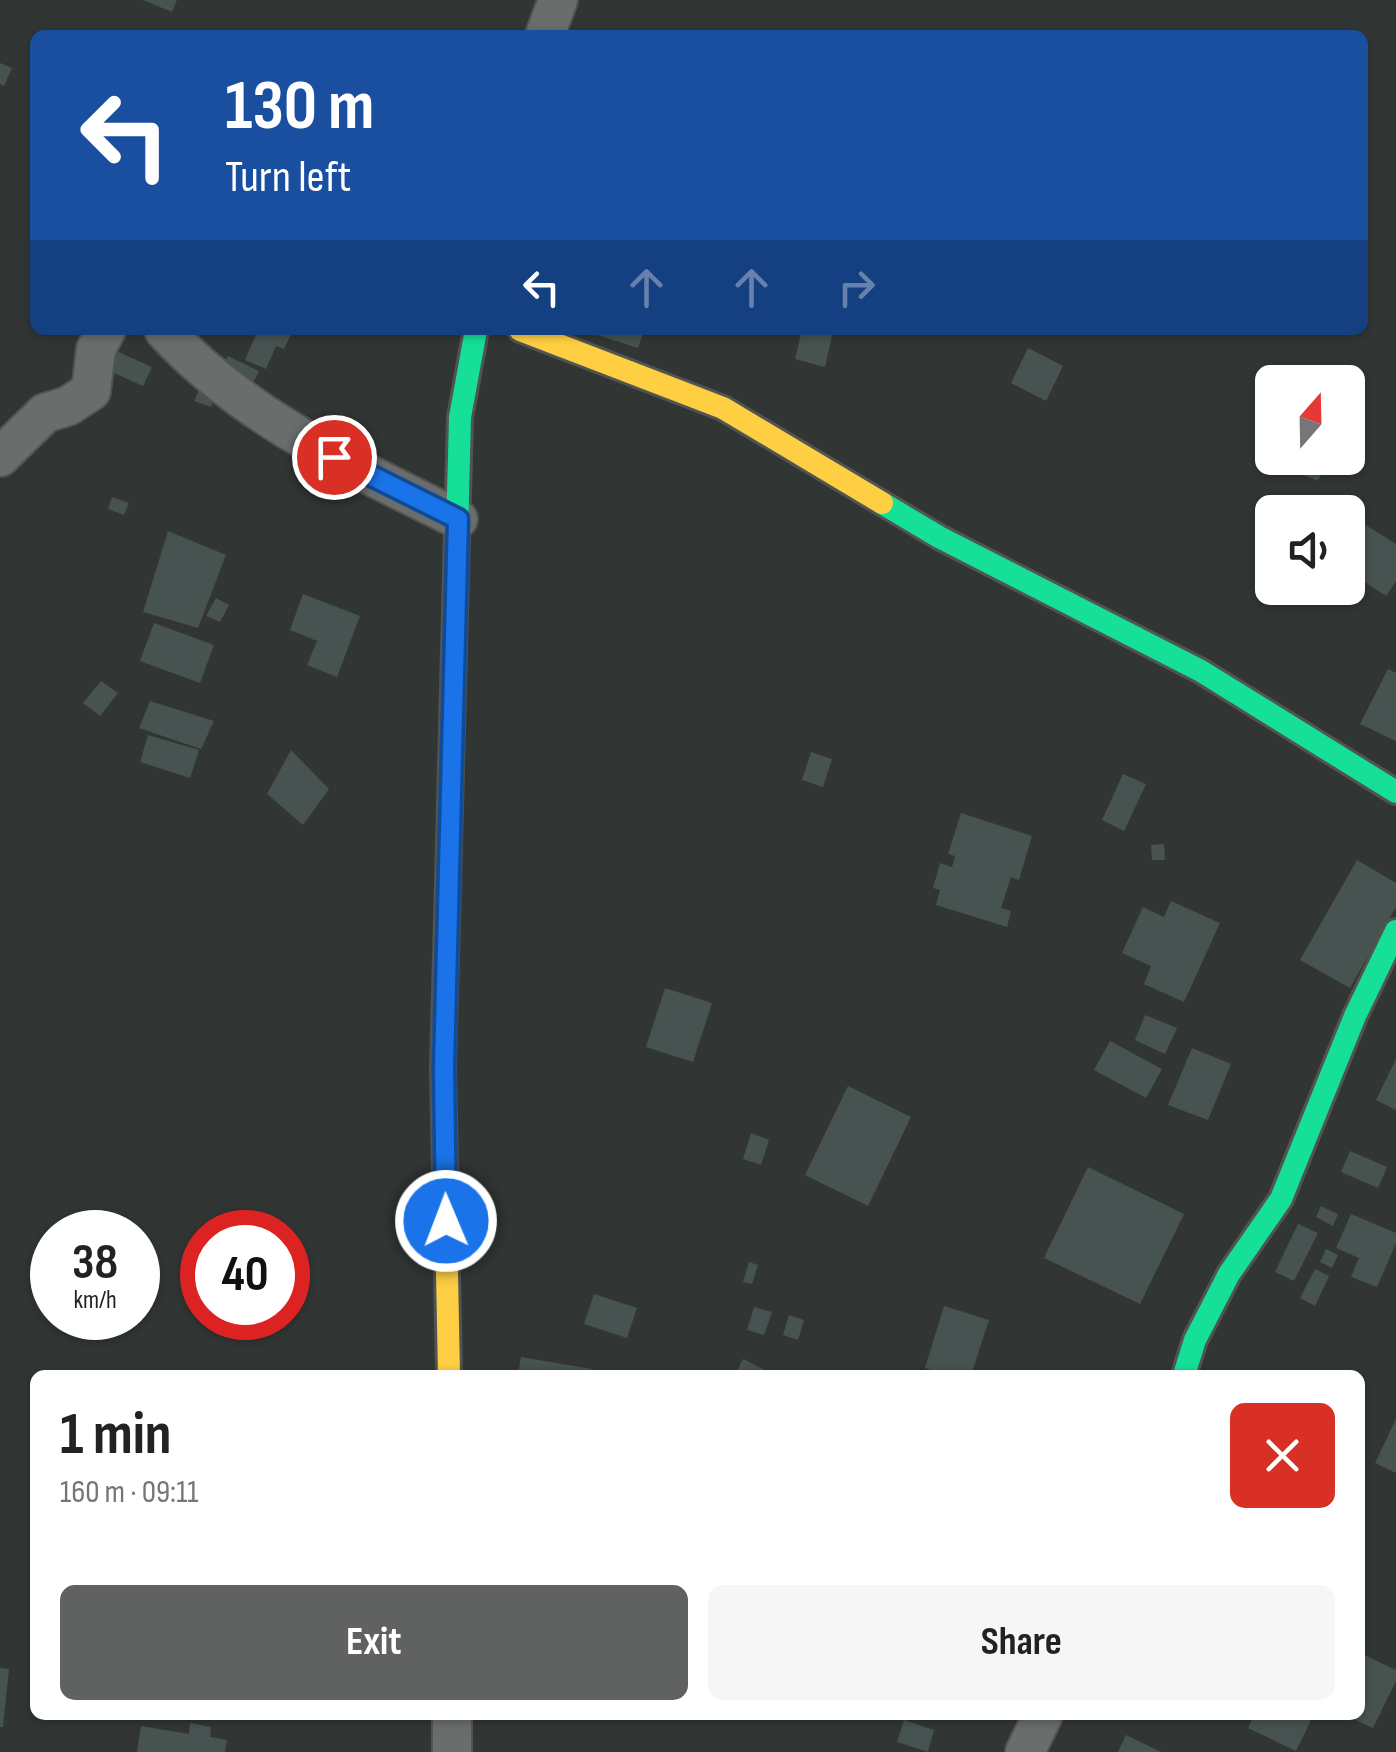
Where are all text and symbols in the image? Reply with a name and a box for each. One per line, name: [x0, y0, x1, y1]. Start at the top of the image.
text: 130 m: [225, 65, 374, 149]
icon: left: [60, 70, 190, 200]
text: Turn left: [225, 150, 351, 205]
icon: left: [514, 260, 569, 315]
icon: ahead: [619, 260, 674, 315]
icon: ahead: [724, 260, 779, 315]
icon: right: [829, 260, 884, 315]
north arrow: [1255, 365, 1365, 475]
map controls: [1255, 365, 1365, 605]
pin: [292, 415, 377, 500]
icon: arrive: [307, 430, 362, 485]
button: sound: [1255, 495, 1365, 605]
position arrow: [394, 1169, 498, 1273]
speed limit sign: 40: [180, 1210, 310, 1340]
text: 38: [72, 1233, 118, 1293]
text: km/h: [73, 1285, 117, 1316]
text: 1 min: [60, 1399, 172, 1471]
button: close: [1230, 1403, 1335, 1508]
text: 160 m · 09:11: [60, 1473, 199, 1512]
button: Exit: [60, 1585, 688, 1700]
button: Share: [708, 1585, 1335, 1700]

